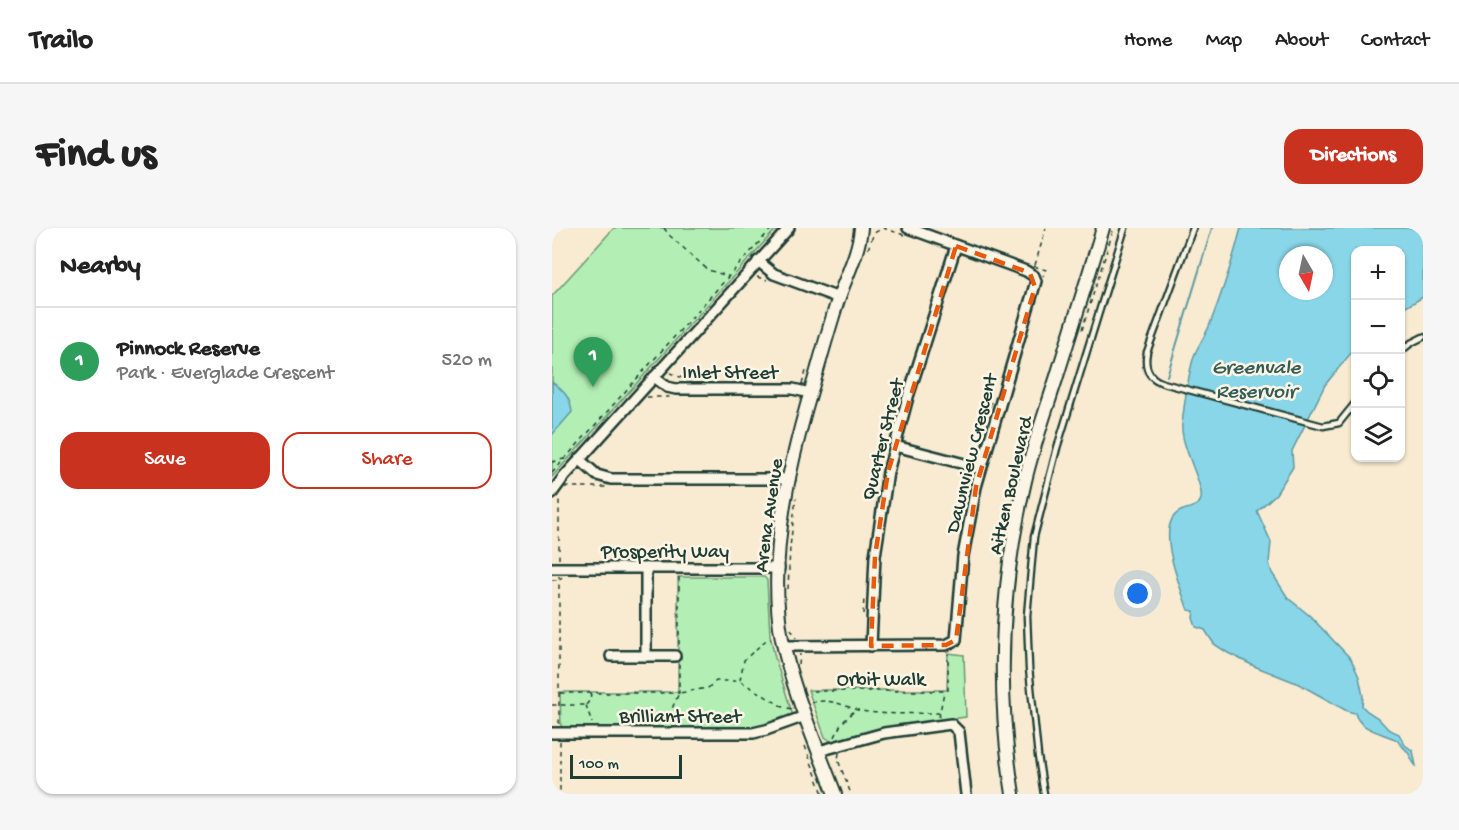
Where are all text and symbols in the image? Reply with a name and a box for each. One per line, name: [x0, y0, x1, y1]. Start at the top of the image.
text: Trailo: [30, 25, 93, 58]
text: Home: [1124, 29, 1172, 54]
text: Map: [1205, 29, 1242, 54]
text: About: [1275, 29, 1328, 54]
text: Contact: [1361, 29, 1429, 54]
button: Directions: [1284, 129, 1423, 184]
text: Find us: [36, 132, 156, 181]
north arrow: [1279, 246, 1333, 300]
map controls: [1351, 246, 1405, 462]
button: +: [1351, 246, 1405, 300]
text: Nearby: [60, 252, 141, 283]
button: −: [1351, 300, 1405, 354]
text: Pinnock Reserve: [117, 337, 260, 363]
pin: 1: [574, 338, 612, 387]
text: 1: [75, 350, 84, 373]
text: 520 m: [441, 350, 492, 373]
button: locate: [1351, 354, 1405, 408]
water label: Greenvale Reservoir: [1212, 357, 1302, 406]
text: Park · Everglade Crescent: [117, 363, 334, 386]
street label: Inlet Street: [682, 363, 779, 386]
street label: Dawnview Crescent: [942, 370, 1005, 538]
street label: Quarter Street: [858, 375, 911, 503]
button: layers: [1351, 408, 1405, 462]
street label: Aitken Boulevard: [985, 412, 1040, 557]
button: Save: [60, 432, 270, 489]
button: Share: [282, 432, 492, 489]
street label: Arena Avenue: [751, 456, 790, 574]
street label: Prosperity Way: [600, 542, 729, 565]
your location: [1123, 579, 1152, 608]
street label: Orbit Walk: [837, 670, 927, 693]
street label: Brilliant Street: [618, 707, 743, 730]
scale bar: [570, 752, 682, 780]
text: 100 m: [579, 756, 619, 775]

